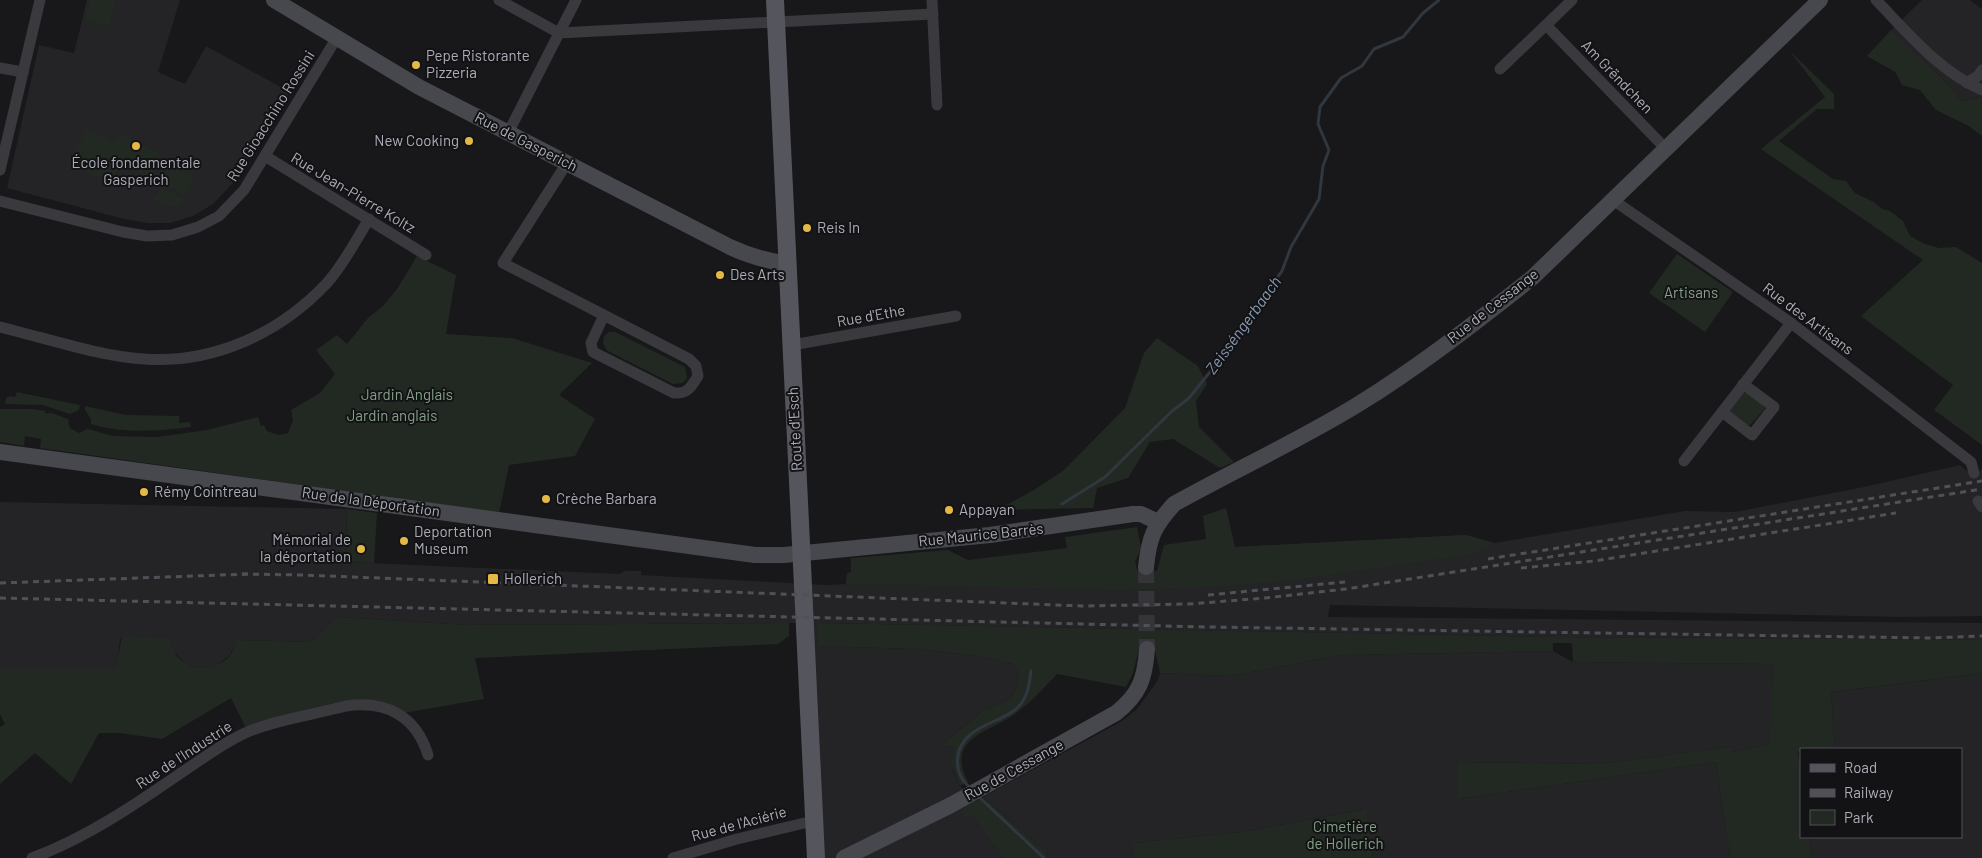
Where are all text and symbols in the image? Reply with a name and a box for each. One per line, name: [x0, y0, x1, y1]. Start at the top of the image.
street label: Am Grëndchen: [1578, 36, 1657, 117]
place label: Pepe Ristorante Pizzeria: [426, 46, 530, 81]
street label: Rue Gioacchino Rossini: [223, 47, 318, 184]
marker: Pepe Ristorante Pizzeria: [410, 59, 422, 71]
street label: Rue de Gasperich: [472, 108, 581, 175]
place label: New Cooking: [374, 131, 459, 149]
marker: New Cooking: [463, 135, 475, 147]
marker: École fondamentale Gasperich: [130, 140, 142, 152]
street label: Rue Jean-Pierre Koltz: [288, 148, 419, 236]
place label: École fondamentale Gasperich: [71, 153, 201, 188]
place label: Reis In: [817, 218, 860, 236]
marker: Reis In: [801, 222, 813, 234]
street label: Rue de Cessange: [1443, 264, 1541, 346]
place label: Des Arts: [730, 265, 785, 283]
marker: Des Arts: [714, 269, 726, 281]
water label: Zeisséngerbaach: [1201, 272, 1284, 377]
street label: Rue des Artisans: [1760, 278, 1857, 358]
park label: Artisans: [1664, 283, 1718, 301]
street label: Rue d'Ethe: [835, 300, 906, 330]
park label: Jardin Anglais: [361, 385, 453, 403]
street label: Route d'Esch: [783, 387, 805, 471]
park label: Jardin anglais: [347, 406, 437, 424]
place label: Rémy Cointreau: [154, 482, 257, 500]
street label: Rue de la Déportation: [301, 482, 441, 520]
marker: Rémy Cointreau: [138, 486, 150, 498]
place label: Crèche Barbara: [556, 489, 657, 507]
marker: Crèche Barbara: [540, 493, 552, 505]
place label: Appayan: [959, 500, 1015, 518]
marker: Appayan: [943, 504, 955, 516]
street label: Rue Maurice Barrès: [918, 518, 1044, 550]
place label: Deportation Museum: [414, 522, 492, 557]
place label: Mémorial de la déportation: [260, 530, 351, 565]
marker: Deportation Museum: [398, 535, 410, 547]
marker: Mémorial de la déportation: [355, 543, 367, 555]
place label: Hollerich: [504, 569, 562, 587]
marker: Hollerich: [486, 572, 500, 586]
street label: Rue de l'Industrie: [132, 716, 235, 792]
street label: Rue de Cessange: [961, 735, 1066, 804]
legend: [1800, 748, 1962, 838]
text: Road: [1844, 758, 1877, 776]
text: Railway: [1844, 783, 1893, 801]
street label: Rue de l'Aciérie: [689, 802, 788, 844]
text: Park: [1844, 808, 1874, 826]
park label: Cimetière de Hollerich: [1306, 817, 1384, 852]

